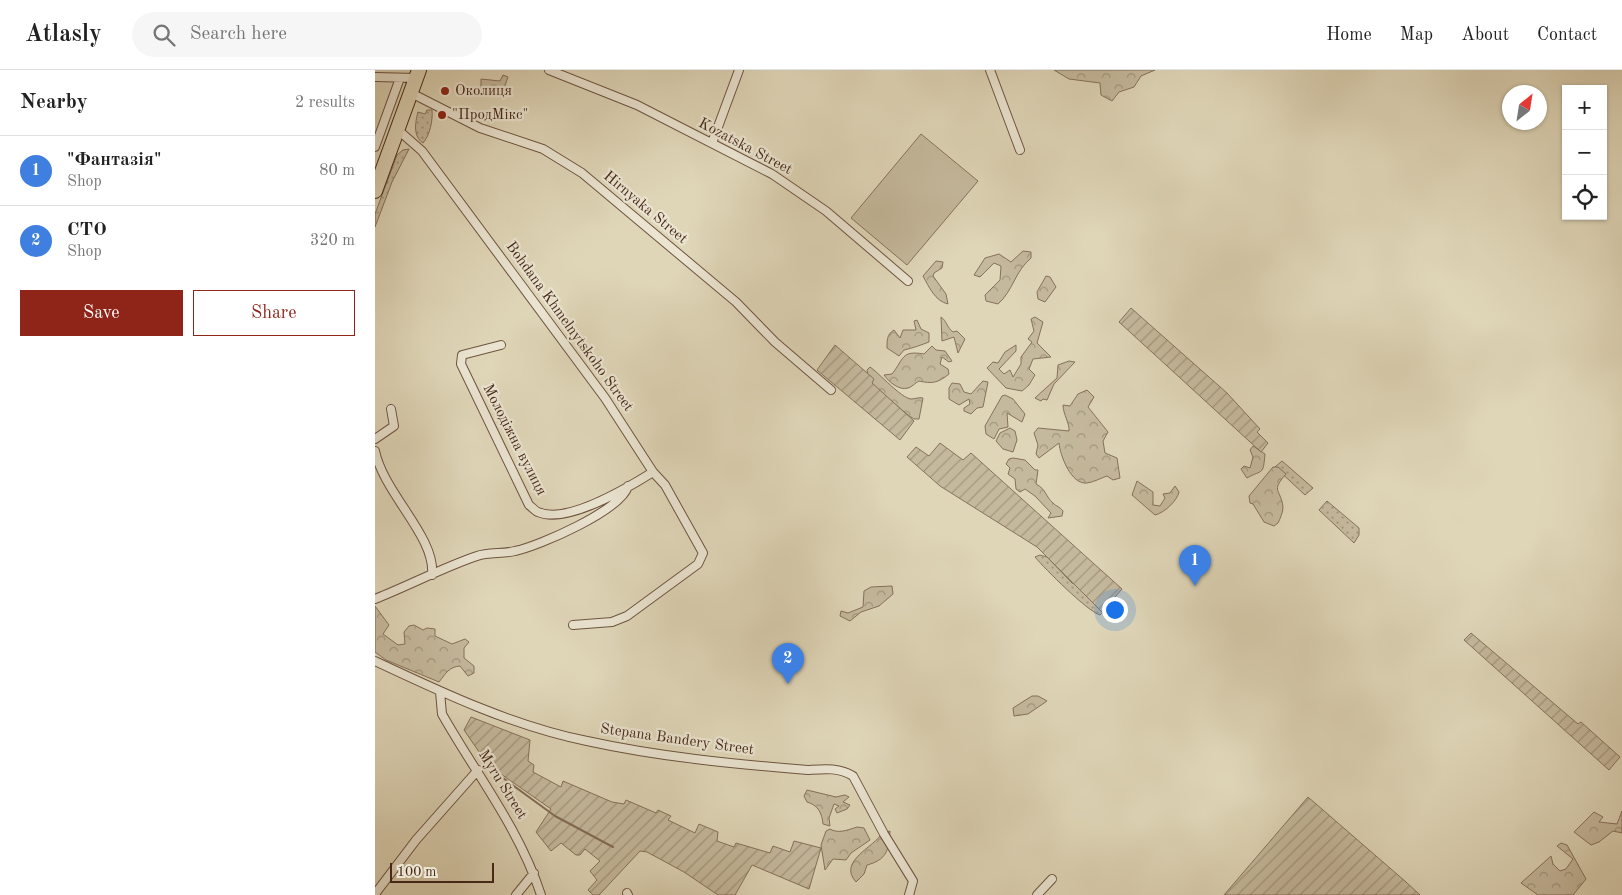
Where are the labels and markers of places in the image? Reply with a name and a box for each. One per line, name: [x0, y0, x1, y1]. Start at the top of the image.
place label: Околиця: [455, 84, 512, 99]
marker: Околиця: [439, 85, 451, 97]
place label: "ПродМікс": [452, 108, 528, 123]
marker: "ПродМікс": [436, 109, 448, 121]
pin: 1: [1179, 545, 1211, 586]
pin: 2: [772, 643, 804, 684]

